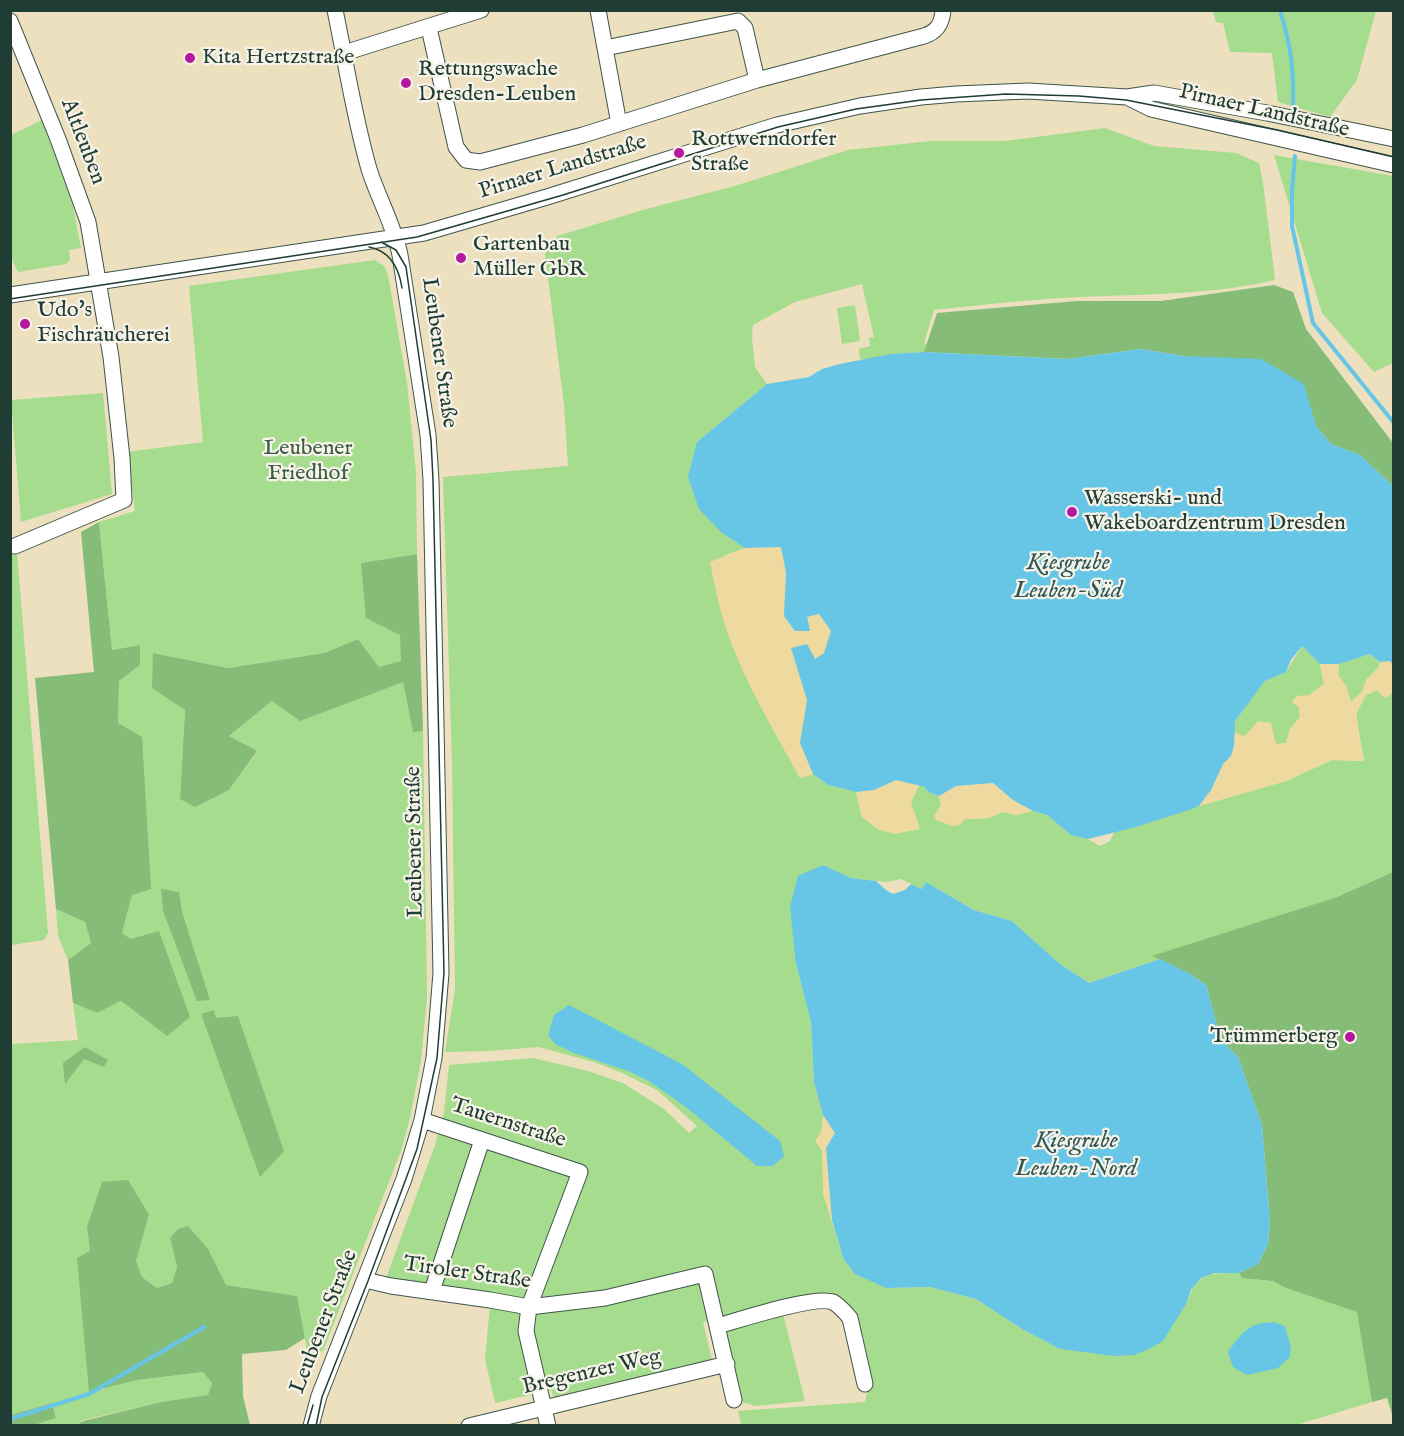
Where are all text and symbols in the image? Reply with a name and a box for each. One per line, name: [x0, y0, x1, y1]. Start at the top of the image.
place label: Kita Hertzstraße: [202, 45, 354, 71]
marker: Kita Hertzstraße: [183, 51, 197, 65]
place label: Rettungswache Dresden-Leuben: [418, 57, 576, 108]
marker: Rettungswache Dresden-Leuben: [399, 76, 413, 90]
street label: Pirnaer Landstraße: [1176, 80, 1352, 144]
street label: Altleuben: [54, 96, 110, 188]
place label: Rottwerndorfer Straße: [691, 127, 837, 178]
street label: Pirnaer Landstraße: [476, 130, 650, 206]
marker: Rottwerndorfer Straße: [672, 146, 686, 160]
place label: Gartenbau Müller GbR: [473, 232, 585, 284]
marker: Gartenbau Müller GbR: [454, 251, 468, 265]
street label: Leubener Straße: [414, 276, 462, 430]
place label: Udo's Fischräucherei: [37, 298, 170, 350]
marker: Udo's Fischräucherei: [18, 317, 32, 331]
park label: Leubener Friedhof: [263, 436, 353, 488]
place label: Wasserski- und Wakeboardzentrum Dresden: [1084, 486, 1346, 538]
marker: Wasserski- und Wakeboardzentrum Dresden: [1065, 505, 1079, 519]
water label: Kiesgrube Leuben-Süd: [1014, 550, 1122, 606]
street label: Leubener Straße: [401, 766, 431, 918]
place label: Trümmerberg: [1210, 1024, 1338, 1050]
marker: Trümmerberg: [1343, 1030, 1357, 1044]
street label: Tauernstraße: [447, 1093, 569, 1155]
water label: Kiesgrube Leuben-Nord: [1015, 1128, 1137, 1184]
street label: Leubener Straße: [285, 1246, 365, 1398]
street label: Tiroler Straße: [402, 1252, 532, 1296]
street label: Bregenzer Weg: [520, 1344, 664, 1402]

